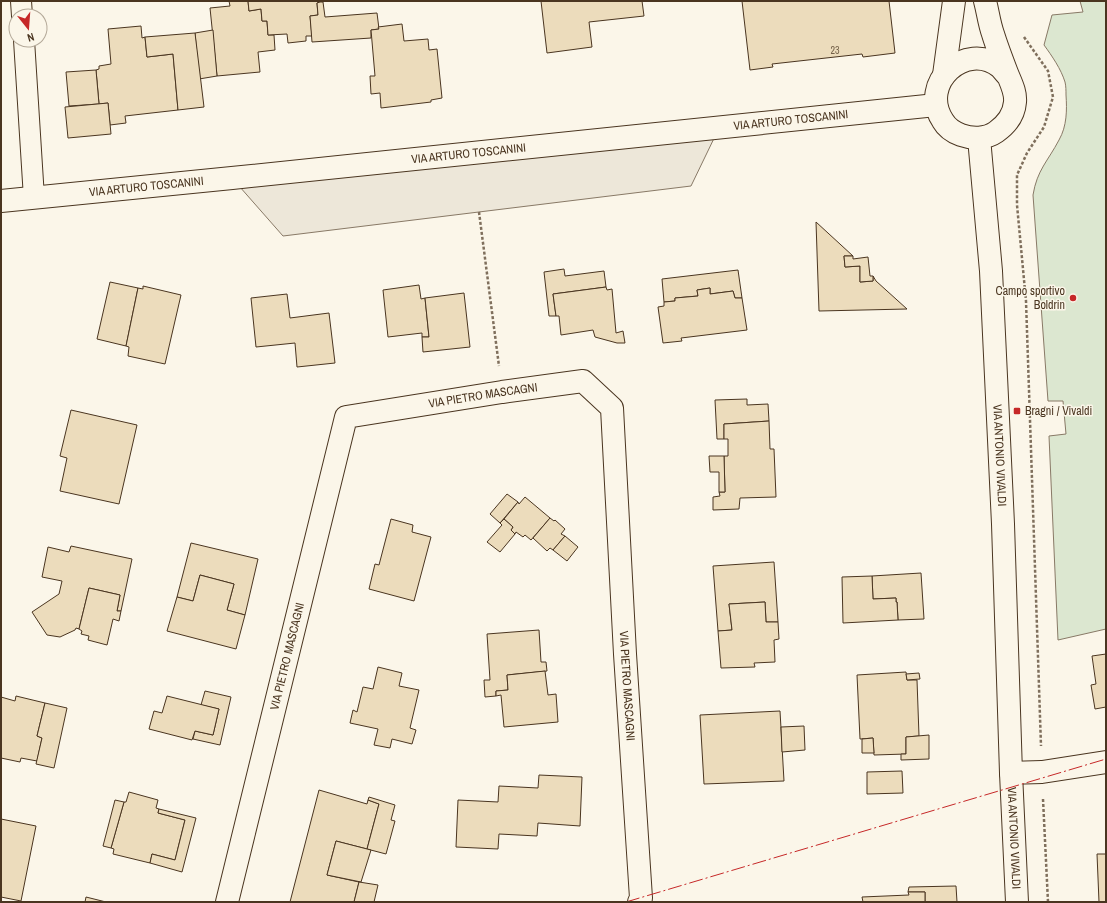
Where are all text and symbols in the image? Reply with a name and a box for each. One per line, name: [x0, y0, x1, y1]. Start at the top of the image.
north arrow: [8, 8, 48, 48]
text: N: [26, 30, 36, 45]
house number: 23: [830, 44, 840, 57]
street label: VIA ARTURO TOSCANINI: [733, 106, 849, 134]
street label: VIA ARTURO TOSCANINI: [411, 140, 527, 167]
street label: VIA ARTURO TOSCANINI: [88, 173, 204, 200]
place label: Campo sportivo Boldrin: [996, 283, 1065, 313]
marker: Campo sportivo Boldrin: [1068, 293, 1078, 303]
street label: VIA PIETRO MASCAGNI: [427, 379, 538, 412]
place label: Bragni / Vivaldi: [1025, 403, 1092, 419]
street label: VIA ANTONIO VIVALDI: [989, 404, 1010, 507]
marker: Bragni / Vivaldi: [1012, 406, 1022, 416]
street label: VIA PIETRO MASCAGNI: [266, 601, 308, 712]
street label: VIA PIETRO MASCAGNI: [616, 630, 639, 741]
street label: VIA ANTONIO VIVALDI: [1004, 787, 1024, 889]

